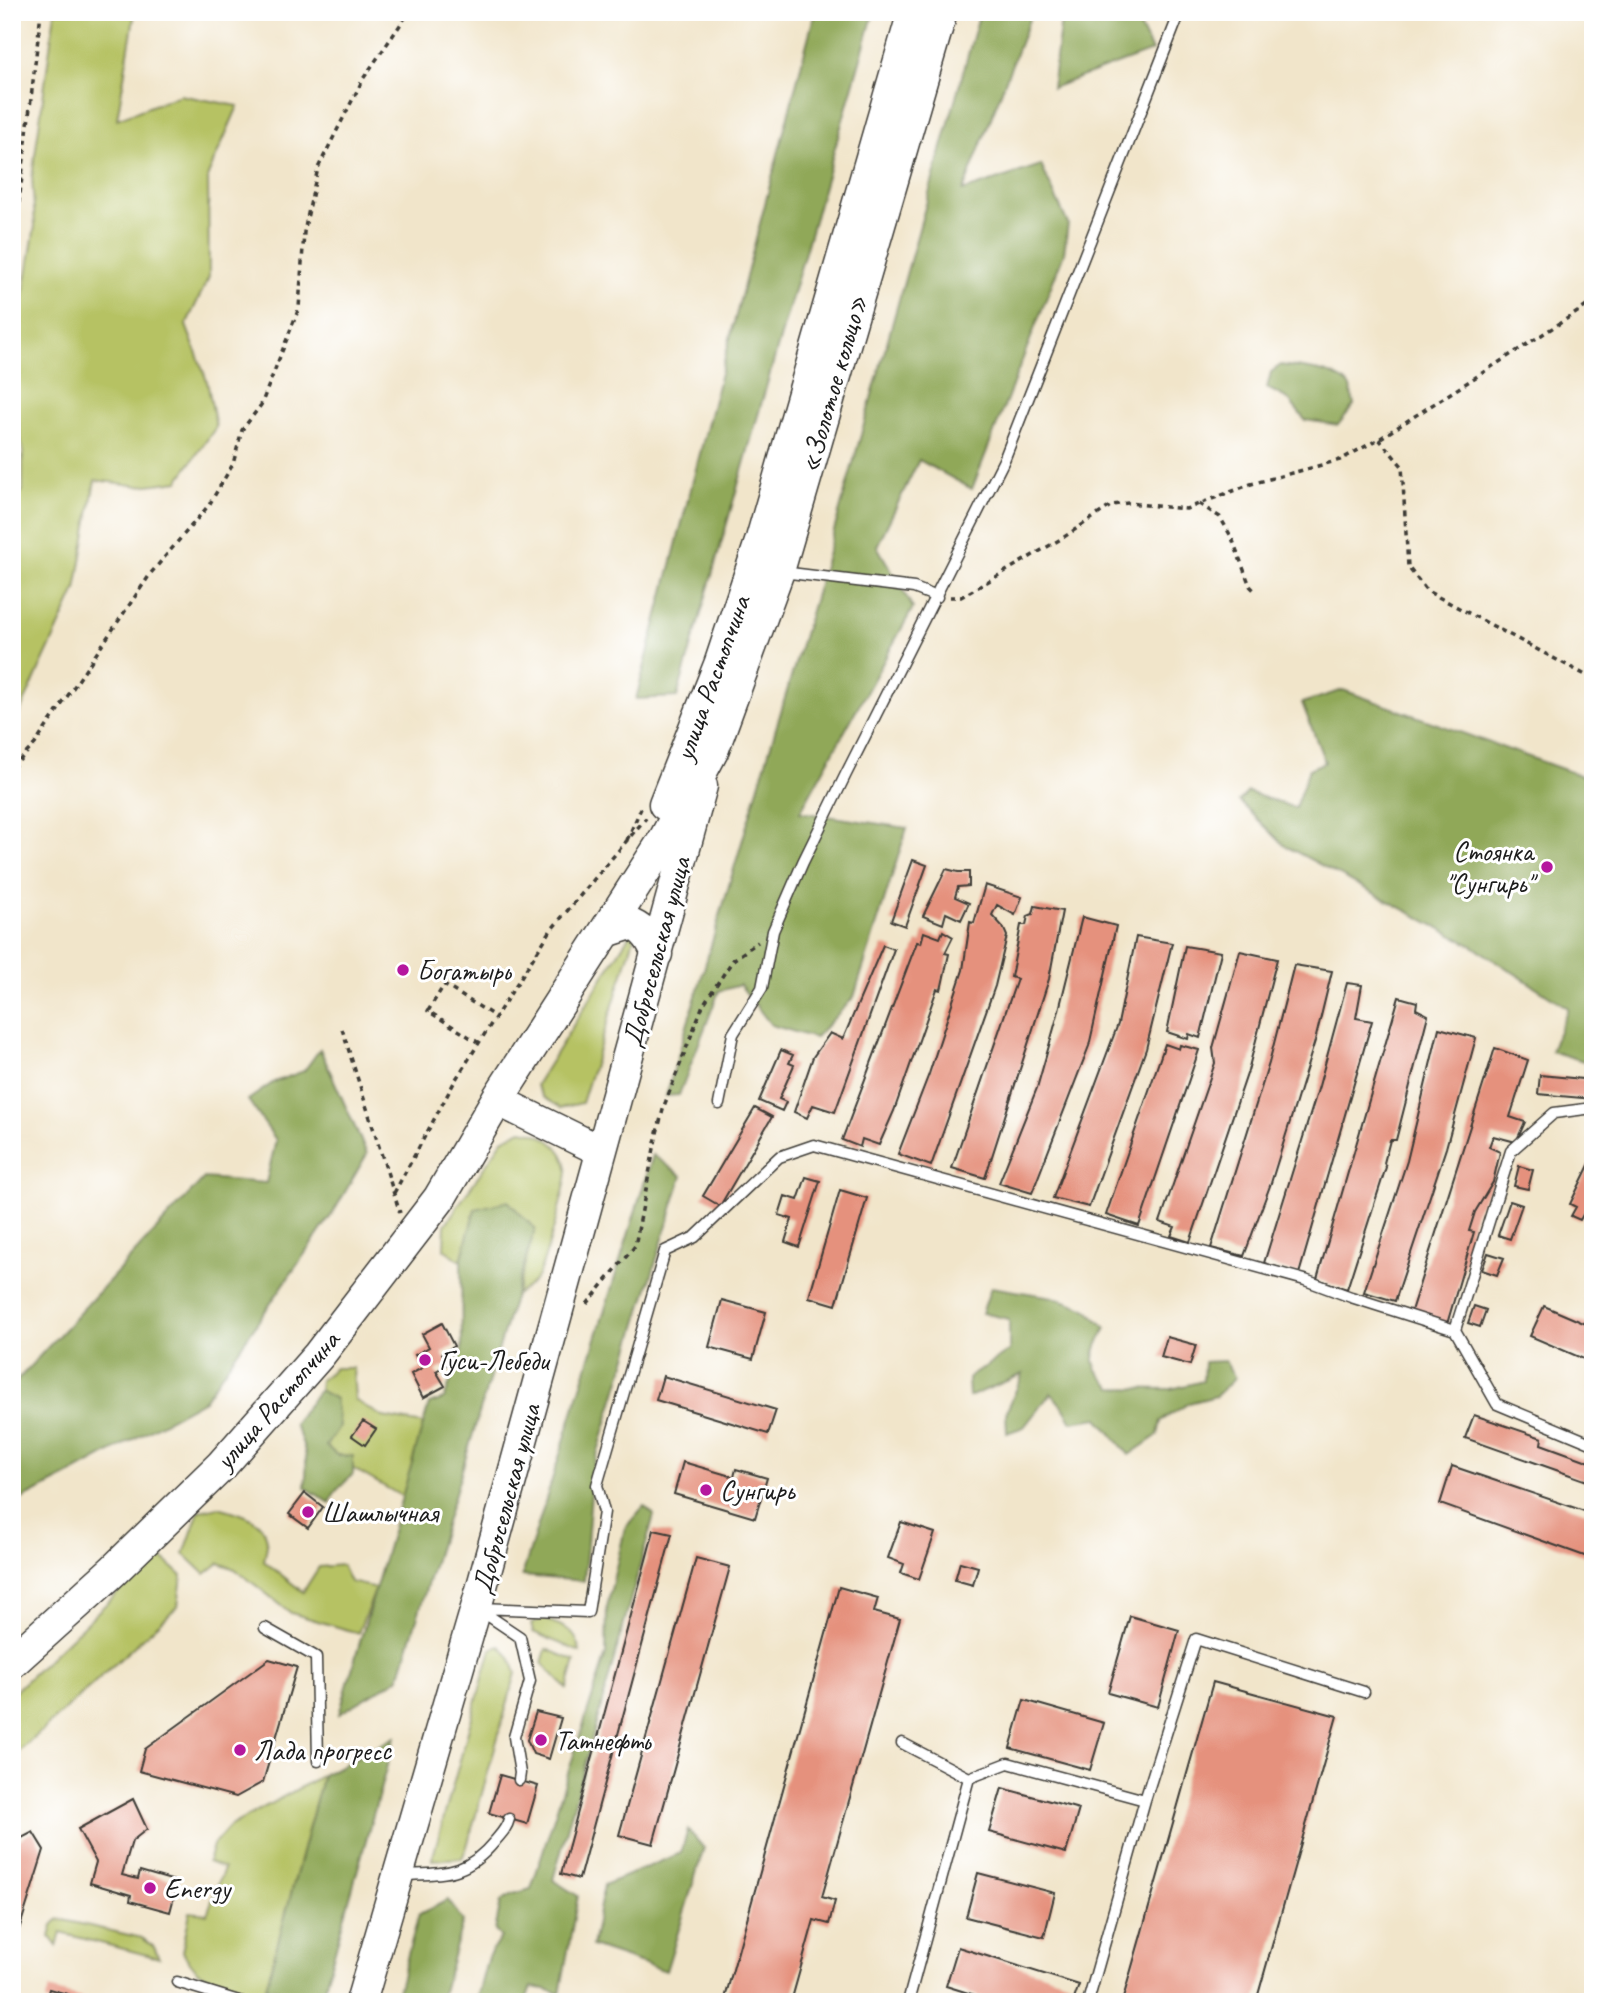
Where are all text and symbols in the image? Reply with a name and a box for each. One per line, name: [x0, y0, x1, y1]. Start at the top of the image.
street label: «Золотое кольцо»: [791, 291, 875, 477]
street label: улица Растопчина: [665, 589, 759, 767]
place label: Стоянка "Сунгирь": [1445, 834, 1538, 901]
street label: Добросельская улица: [614, 851, 699, 1051]
marker: Стоянка "Сунгирь": [1539, 859, 1555, 875]
place label: Богатырь: [417, 953, 513, 988]
marker: Богатырь: [395, 962, 411, 978]
street label: улица Растопчина: [206, 1322, 348, 1478]
place label: Гуси-Лебеди: [439, 1343, 552, 1378]
marker: Гуси-Лебеди: [417, 1352, 433, 1368]
street label: Добросельская улица: [464, 1398, 549, 1598]
place label: Сунгирь: [720, 1473, 796, 1508]
marker: Сунгирь: [698, 1482, 714, 1498]
place label: Шашлычная: [322, 1495, 440, 1530]
marker: Шашлычная: [300, 1504, 316, 1520]
place label: Татнефть: [555, 1723, 653, 1758]
marker: Татнефть: [533, 1732, 549, 1748]
place label: Лада прогресс: [254, 1733, 393, 1768]
marker: Лада прогресс: [232, 1742, 248, 1758]
place label: Energy: [164, 1871, 233, 1906]
marker: Energy: [142, 1880, 158, 1896]

